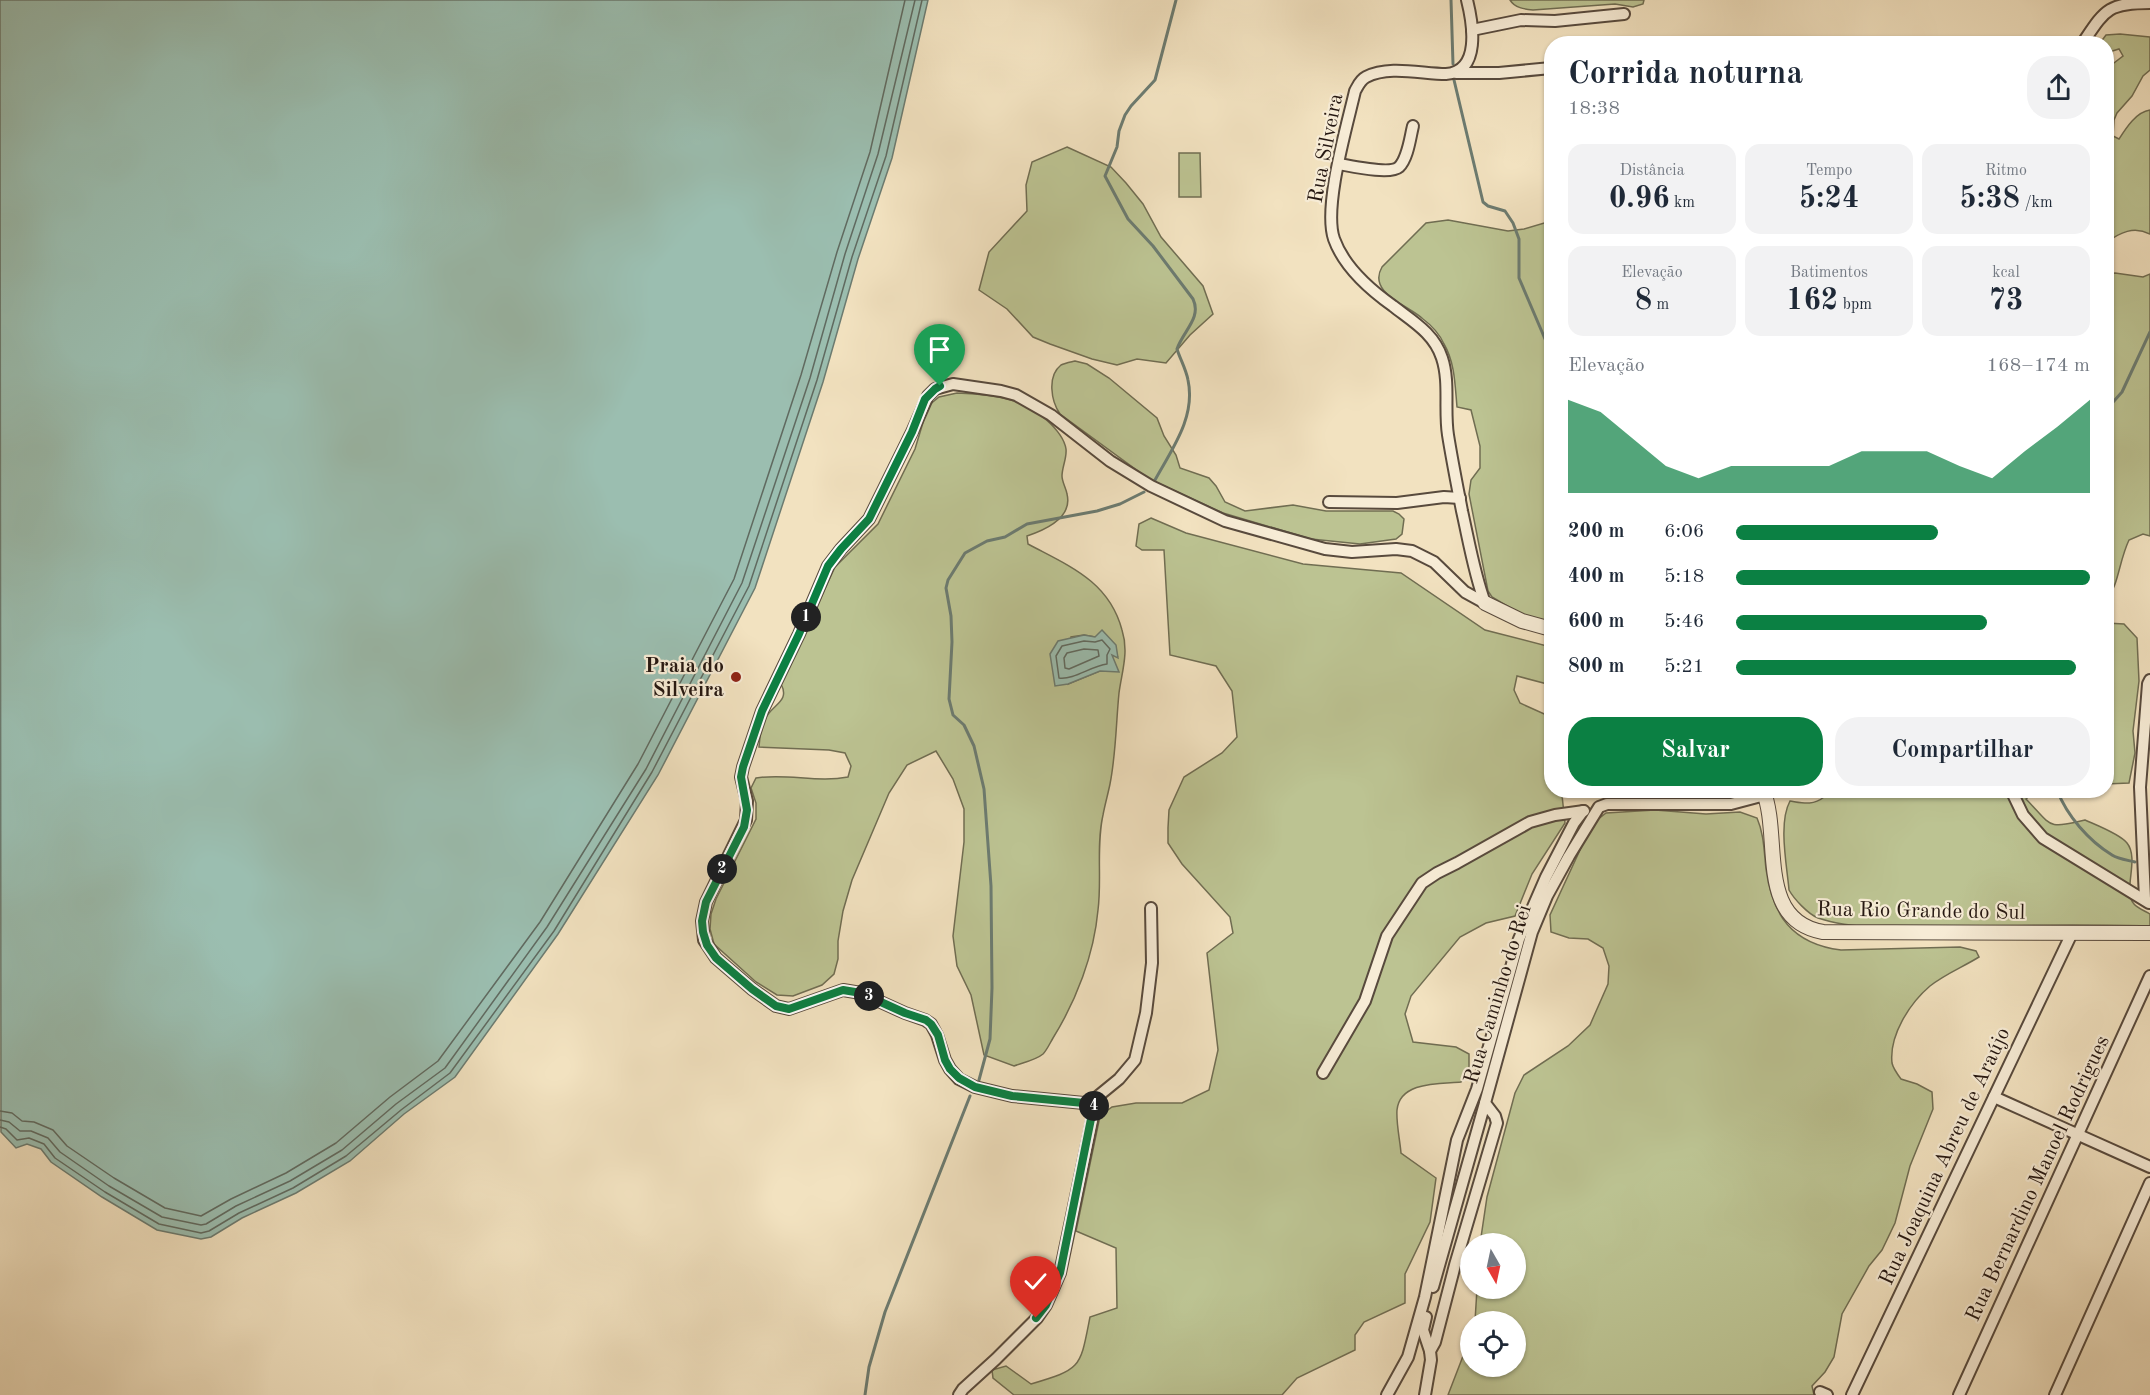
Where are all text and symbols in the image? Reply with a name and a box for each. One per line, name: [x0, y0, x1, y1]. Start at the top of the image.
button: share: [2027, 56, 2090, 119]
text: Corrida noturna: [1568, 58, 1803, 91]
street label: Rua Silveira: [1306, 92, 1347, 205]
text: 18:38: [1568, 99, 1620, 119]
text: Distância: [1619, 163, 1685, 179]
text: Tempo: [1806, 163, 1852, 179]
text: Ritmo: [1985, 163, 2027, 179]
text: 0.96: [1609, 184, 1670, 214]
text: 5:24: [1799, 184, 1859, 214]
text: 5:38: [1959, 184, 2020, 214]
text: km: [1670, 195, 1695, 211]
text: /km: [2020, 195, 2053, 211]
text: Elevação: [1621, 265, 1683, 281]
text: Batimentos: [1790, 265, 1868, 281]
text: kcal: [1992, 265, 2020, 281]
text: 8: [1635, 286, 1652, 316]
text: 162: [1786, 286, 1838, 316]
text: 73: [1989, 286, 2023, 316]
text: m: [1652, 297, 1669, 313]
text: bpm: [1838, 297, 1872, 313]
pin: [914, 324, 965, 386]
icon: arrive: [923, 333, 956, 366]
text: Elevação: [1568, 356, 1645, 376]
text: 168–174 m: [1987, 356, 2090, 376]
text: 200 m: [1568, 522, 1624, 542]
text: 6:06: [1664, 522, 1704, 542]
text: 400 m: [1568, 567, 1624, 587]
text: 5:18: [1664, 567, 1704, 587]
pin: 1: [791, 602, 821, 632]
text: 1: [801, 609, 811, 625]
text: 600 m: [1568, 612, 1624, 632]
text: 5:46: [1664, 612, 1704, 632]
place label: Praia do Silveira: [645, 656, 724, 701]
text: 800 m: [1568, 657, 1624, 677]
text: 5:21: [1664, 657, 1704, 677]
marker: Praia do Silveira: [729, 670, 743, 684]
button: Salvar: [1568, 717, 1823, 786]
button: Compartilhar: [1835, 717, 2090, 786]
pin: 2: [707, 854, 737, 884]
text: 2: [717, 861, 727, 877]
street label: Rua Rio Grande do Sul: [1816, 899, 2026, 924]
street label: Rua Caminho do Rei: [1461, 902, 1536, 1086]
pin: 3: [854, 981, 884, 1011]
text: 3: [864, 988, 874, 1004]
street label: Rua Joaquina Abreu de Araújo: [1876, 1025, 2014, 1289]
street label: Rua Bernardino Manoel Rodrigues: [1963, 1032, 2114, 1325]
pin: 4: [1079, 1091, 1109, 1121]
text: 4: [1089, 1098, 1099, 1114]
north arrow: [1460, 1233, 1526, 1299]
map controls: [1460, 1233, 1526, 1377]
pin: [1010, 1256, 1061, 1318]
icon: check: [1019, 1265, 1052, 1298]
button: locate: [1460, 1311, 1526, 1377]

